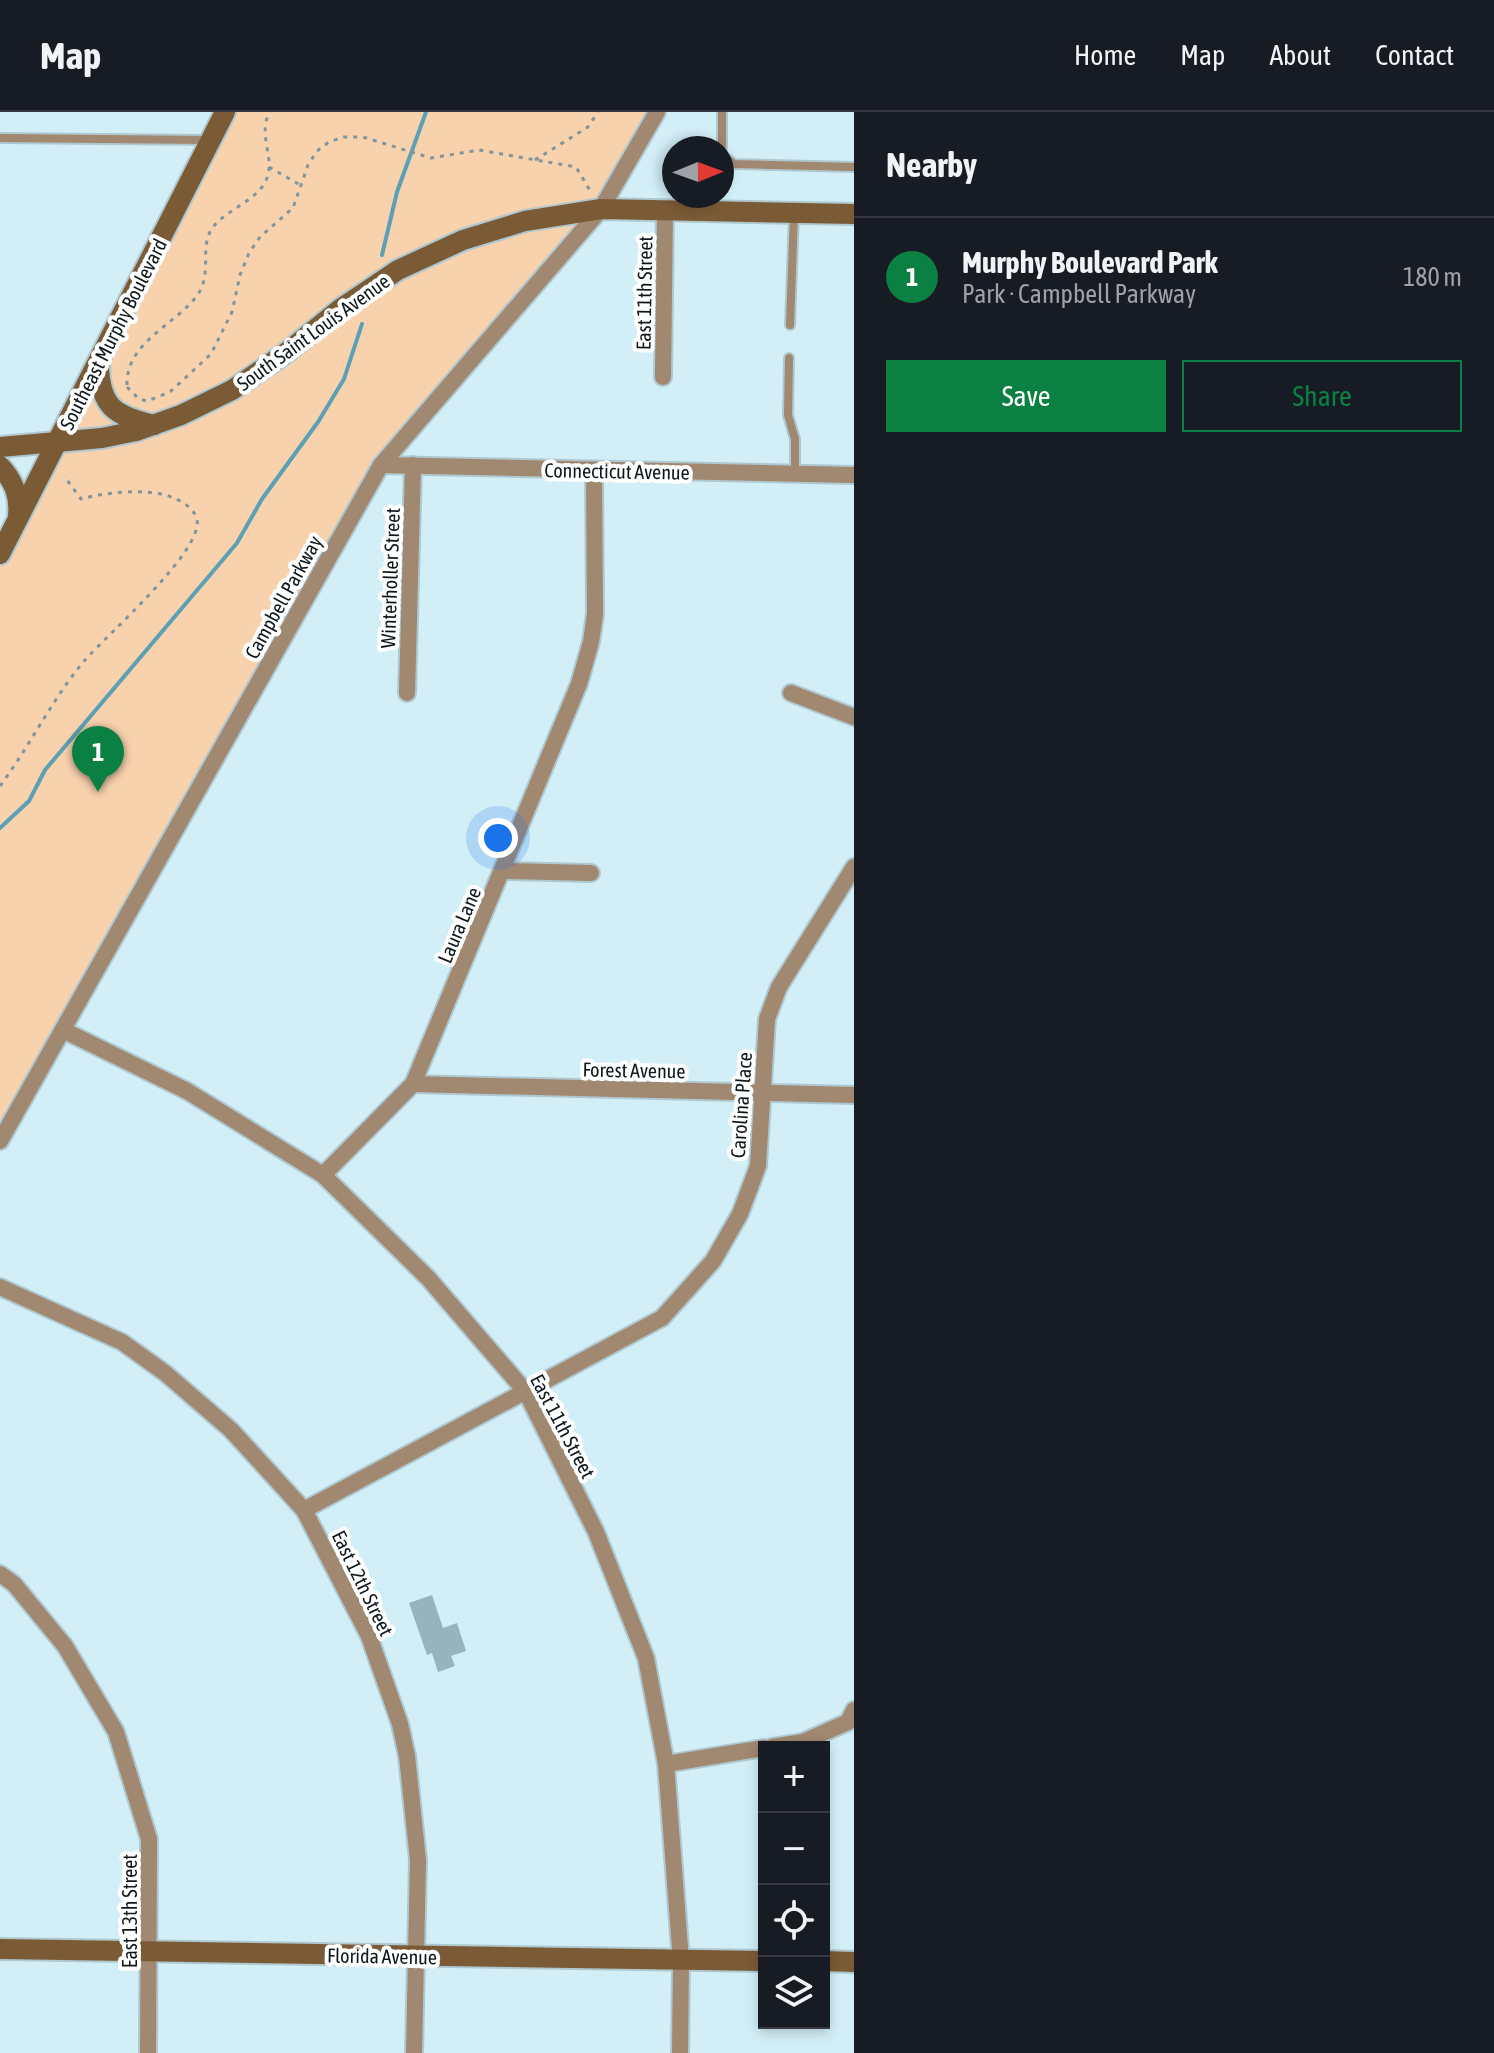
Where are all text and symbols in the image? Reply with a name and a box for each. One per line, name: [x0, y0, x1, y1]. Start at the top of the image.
text: Map: [40, 34, 101, 77]
text: Home: [1074, 39, 1136, 71]
text: Map: [1180, 39, 1225, 71]
text: About: [1269, 39, 1331, 71]
text: Contact: [1375, 39, 1454, 71]
north arrow: [662, 136, 734, 208]
text: Nearby: [886, 145, 977, 184]
street label: Southeast Murphy Boulevard: [55, 235, 171, 433]
street label: East 11th Street: [632, 235, 656, 350]
text: Murphy Boulevard Park: [962, 245, 1218, 279]
text: 1: [906, 262, 918, 292]
text: 180 m: [1403, 262, 1462, 292]
street label: South Saint Louis Avenue: [232, 269, 394, 395]
text: Park · Campbell Parkway: [962, 279, 1196, 309]
button: Save: [886, 360, 1166, 432]
button: Share: [1182, 360, 1462, 432]
street label: Connecticut Avenue: [544, 458, 690, 484]
street label: Winterholler Street: [376, 507, 404, 649]
street label: Campbell Parkway: [240, 532, 326, 662]
pin: 1: [72, 726, 124, 792]
your location: [478, 818, 518, 858]
street label: Laura Lane: [433, 884, 485, 966]
street label: Carolina Place: [726, 1051, 756, 1159]
street label: Forest Avenue: [582, 1058, 686, 1082]
street label: East 11th Street: [526, 1370, 600, 1482]
street label: East 12th Street: [328, 1527, 398, 1640]
map controls: [758, 1741, 830, 2029]
button: +: [758, 1741, 830, 1813]
button: −: [758, 1813, 830, 1885]
street label: East 13th Street: [118, 1854, 141, 1968]
button: locate: [758, 1885, 830, 1957]
street label: Florida Avenue: [327, 1944, 437, 1968]
button: layers: [758, 1957, 830, 2029]

